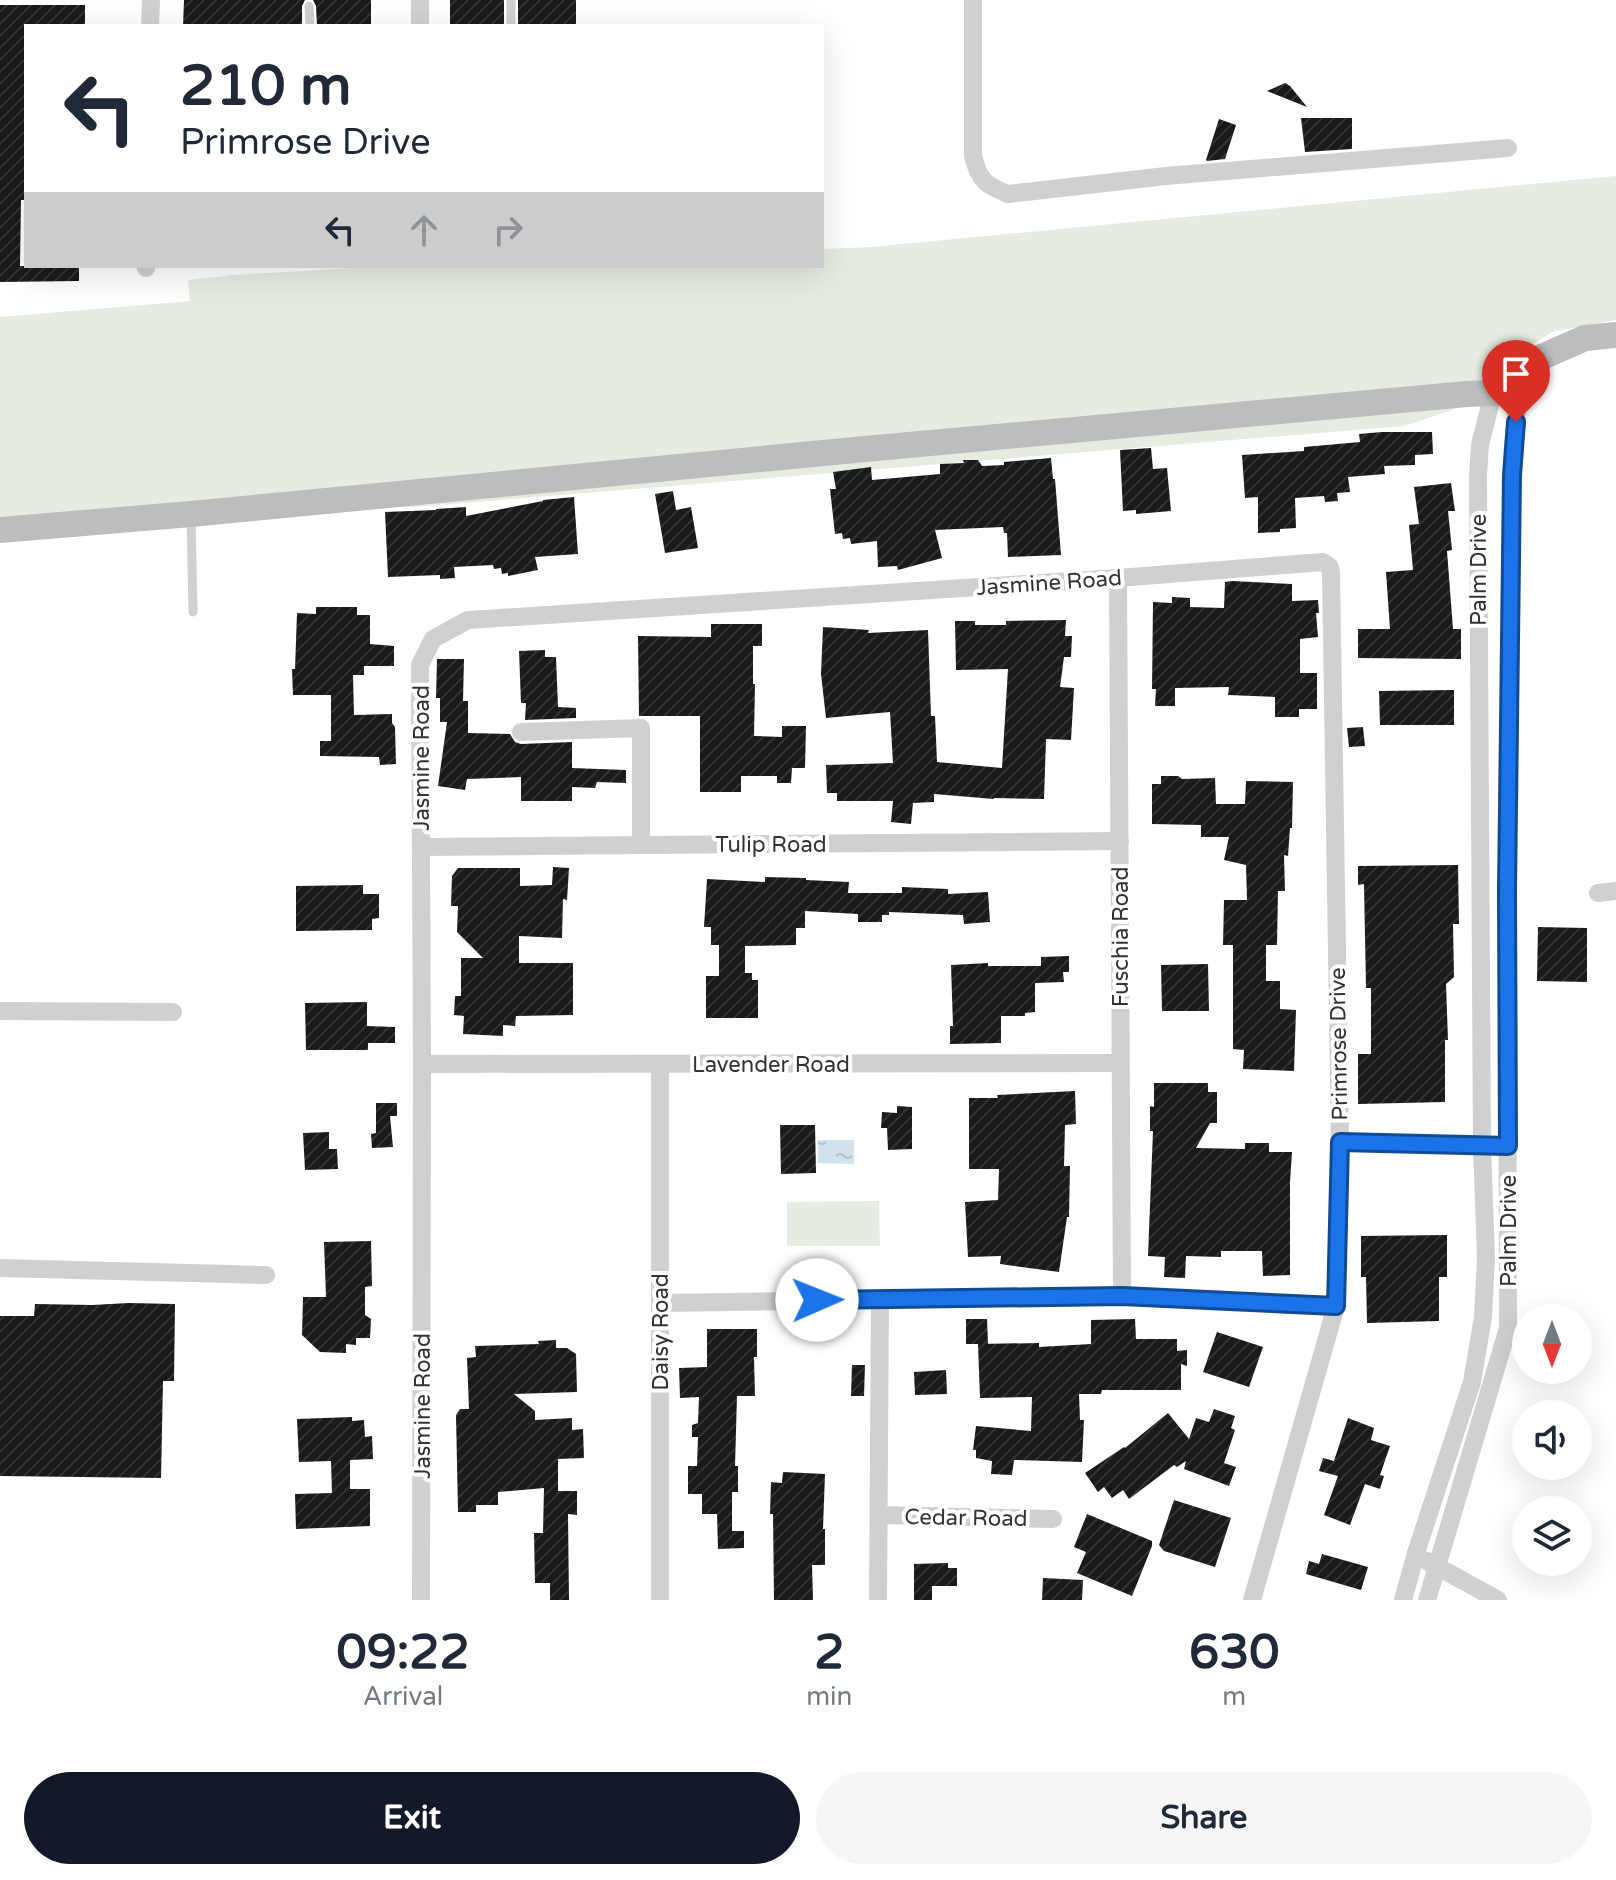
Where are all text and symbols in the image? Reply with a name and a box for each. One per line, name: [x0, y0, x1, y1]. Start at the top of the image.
text: 210 m: [180, 53, 351, 120]
icon: left: [48, 56, 152, 160]
text: Primrose Drive: [180, 121, 431, 164]
icon: left: [318, 208, 362, 252]
icon: ahead: [402, 208, 446, 252]
icon: right: [486, 208, 530, 252]
pin: [1482, 340, 1550, 422]
icon: arrive: [1494, 352, 1538, 396]
street label: Palm Drive: [1466, 514, 1492, 626]
street label: Jasmine Road: [975, 565, 1123, 601]
street label: Jasmine Road: [409, 685, 435, 831]
street label: Tulip Road: [715, 832, 827, 858]
street label: Fuschia Road: [1108, 867, 1134, 1007]
street label: Primrose Drive: [1325, 967, 1353, 1121]
street label: Lavender Road: [692, 1052, 850, 1078]
street label: Palm Drive: [1496, 1175, 1522, 1287]
position arrow: [775, 1258, 859, 1342]
street label: Daisy Road: [648, 1273, 674, 1391]
north arrow: [1512, 1304, 1592, 1384]
map controls: [1512, 1304, 1592, 1576]
street label: Jasmine Road: [410, 1333, 436, 1479]
button: sound: [1512, 1400, 1592, 1480]
button: layers: [1512, 1496, 1592, 1576]
street label: Cedar Road: [904, 1504, 1028, 1532]
text: 09:22: [337, 1624, 470, 1682]
text: 2: [814, 1624, 844, 1682]
text: 630: [1189, 1624, 1279, 1682]
text: Arrival: [363, 1681, 443, 1712]
text: min: [806, 1681, 852, 1712]
text: m: [1222, 1681, 1246, 1712]
button: Exit: [24, 1772, 800, 1864]
button: Share: [816, 1772, 1592, 1864]

